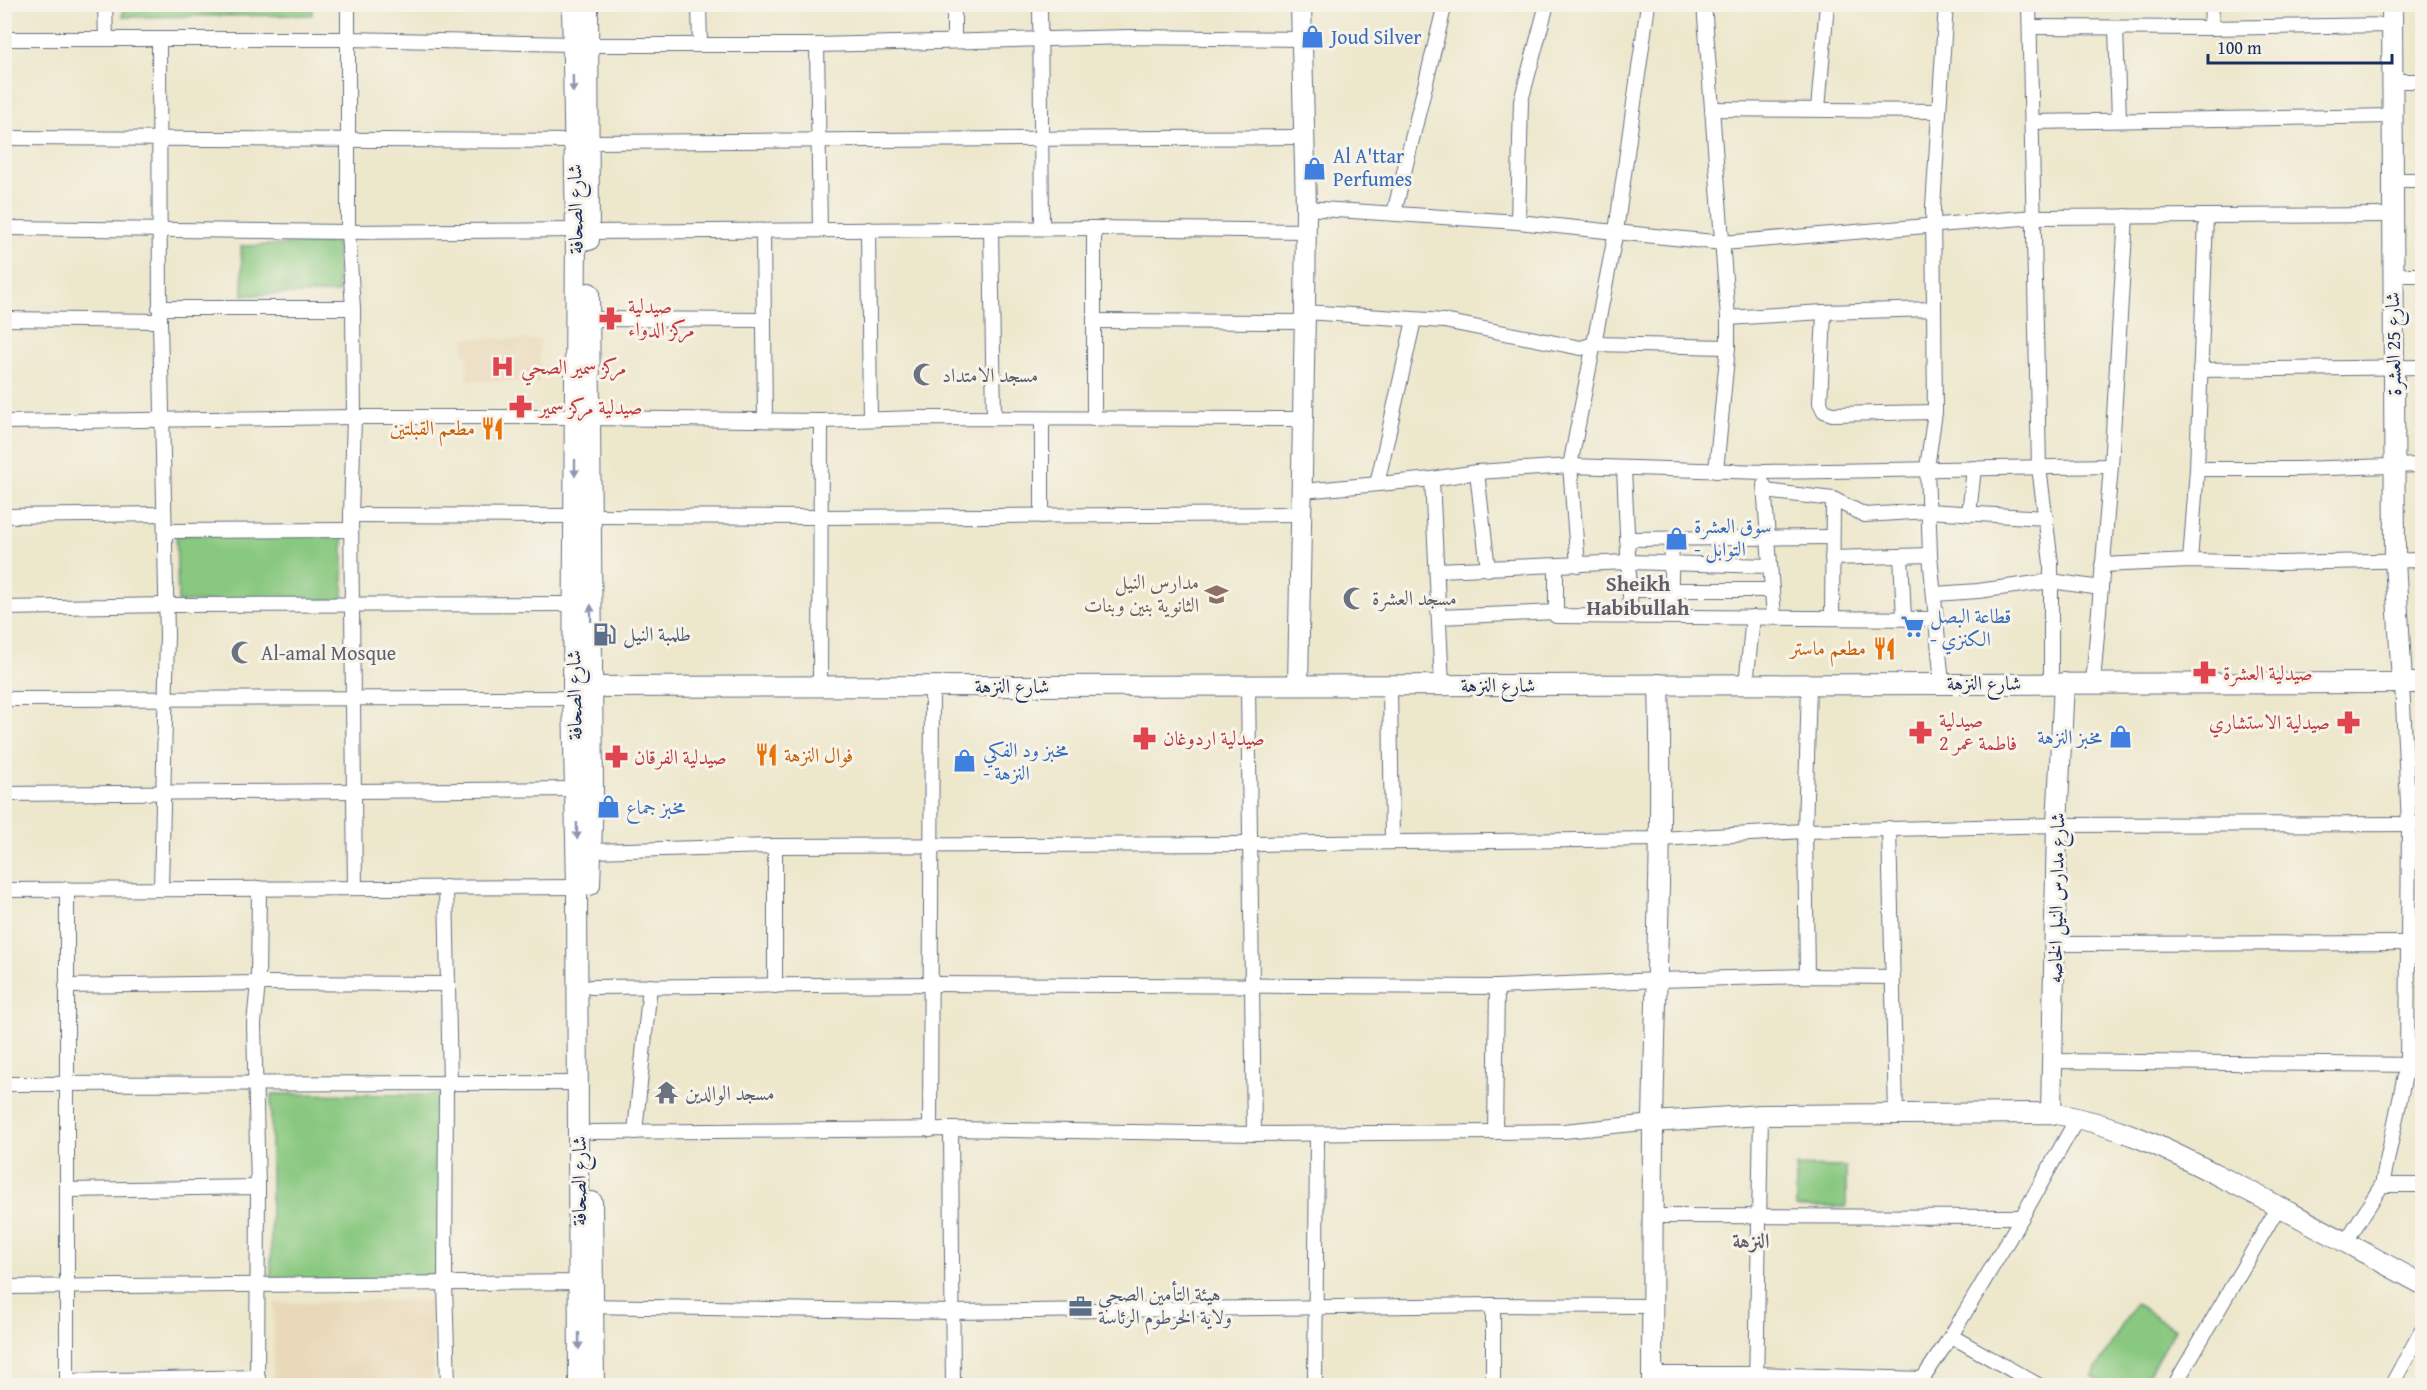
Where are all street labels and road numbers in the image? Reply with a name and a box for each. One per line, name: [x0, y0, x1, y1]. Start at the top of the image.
street label: شارع الصحافة: [559, 164, 594, 254]
street label: شارع 25 العشرة: [2377, 292, 2412, 396]
street label: شارع الصحافة: [558, 650, 593, 740]
street label: شارع النزهة: [1947, 668, 2021, 701]
street label: شارع النزهة: [1461, 670, 1535, 703]
street label: شارع النزهة: [975, 671, 1049, 704]
street label: شارع مدارس النيل الخاصه: [2040, 812, 2075, 984]
street label: شارع الصحافة: [564, 1136, 597, 1226]

